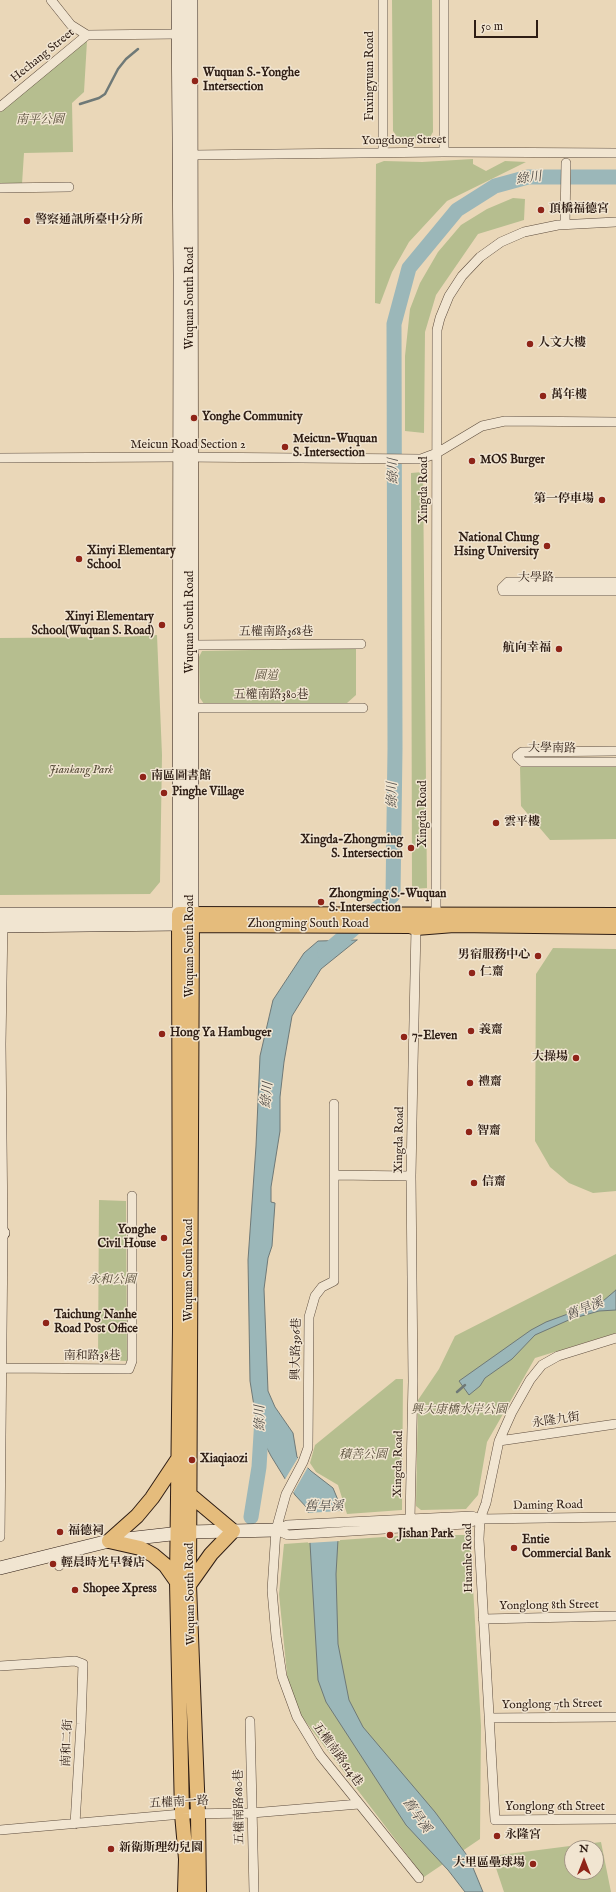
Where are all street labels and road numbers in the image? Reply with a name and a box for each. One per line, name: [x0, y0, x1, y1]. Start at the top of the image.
street label: Hechang Street: [8, 26, 78, 86]
street label: Fuxingyuan Road: [364, 31, 378, 121]
street label: Yongdong Street: [361, 133, 447, 149]
street label: Wuquan South Road: [184, 247, 198, 349]
street label: Meicun Road Section 2: [130, 439, 246, 453]
street label: Xingda Road: [418, 456, 432, 524]
street label: Wuquan South Road: [184, 571, 198, 673]
street label: 大學路: [518, 572, 554, 586]
street label: 五權南路368巷: [239, 626, 313, 640]
street label: 五權南路380巷: [233, 689, 309, 703]
street label: 大學南路: [528, 741, 576, 757]
street label: Xingda Road: [417, 780, 431, 848]
street label: Wuquan South Road: [184, 895, 198, 997]
street label: Zhongming South Road: [247, 918, 369, 932]
street label: Xingda Road: [392, 1106, 408, 1174]
street label: Wuquan South Road: [183, 1219, 197, 1321]
street label: 興大路396巷: [289, 1317, 305, 1381]
street label: 南和路38巷: [63, 1350, 121, 1364]
street label: 永隆九街: [531, 1411, 581, 1431]
street label: Xingda Road: [391, 1430, 407, 1498]
street label: Daming Road: [513, 1498, 583, 1514]
street label: Huanhe Road: [461, 1523, 477, 1593]
street label: Wuquan South Road: [183, 1542, 199, 1646]
street label: Yonglong 8th Street: [499, 1598, 599, 1614]
street label: Yonglong 7th Street: [502, 1697, 602, 1713]
street label: 南和二街: [60, 1719, 76, 1767]
street label: 五權南路614巷: [309, 1720, 365, 1790]
street label: 五權南路680巷: [232, 1769, 248, 1845]
street label: 五權南一路: [149, 1794, 209, 1812]
street label: Yonglong 6th Street: [505, 1801, 605, 1815]

